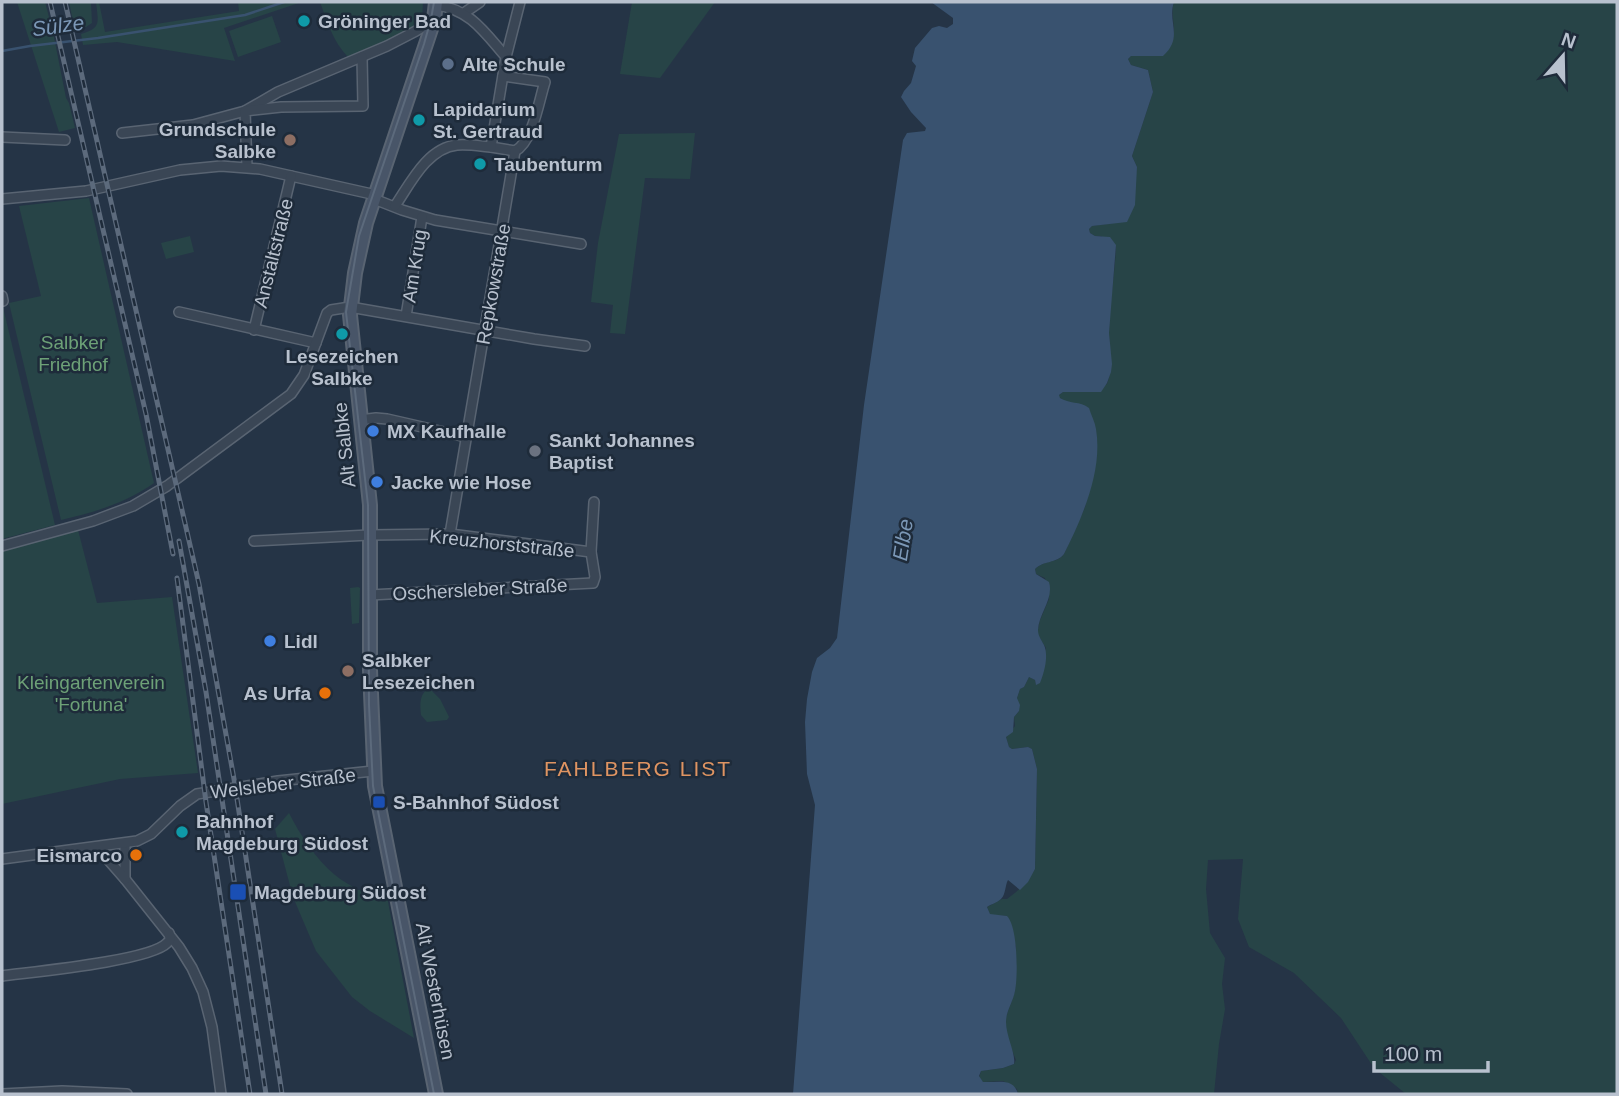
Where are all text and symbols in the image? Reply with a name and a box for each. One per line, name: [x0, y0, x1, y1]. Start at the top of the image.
water label: Sülze: [30, 10, 86, 41]
place label: Gröninger Bad: [318, 11, 451, 32]
marker: Gröninger Bad: [296, 13, 312, 29]
north arrow: [1528, 21, 1598, 91]
text: N: [1559, 28, 1579, 53]
place label: Alte Schule: [462, 54, 565, 75]
marker: Alte Schule: [440, 56, 456, 72]
place label: Lapidarium St. Gertraud: [433, 99, 543, 142]
marker: Lapidarium St. Gertraud: [411, 112, 427, 128]
place label: Grundschule Salbke: [159, 119, 276, 162]
marker: Grundschule Salbke: [282, 132, 298, 148]
place label: Taubenturm: [494, 154, 602, 175]
marker: Taubenturm: [472, 156, 488, 172]
street label: Anstaltstraße: [250, 196, 297, 310]
street label: Repkowstraße: [473, 222, 514, 346]
street label: Am Krug: [398, 228, 431, 304]
marker: Lesezeichen Salbke: [334, 326, 350, 342]
park label: Salbker Friedhof: [38, 332, 109, 375]
place label: Lesezeichen Salbke: [286, 346, 399, 389]
street label: Alt Salbke: [330, 401, 359, 489]
place label: MX Kaufhalle: [387, 421, 506, 442]
marker: MX Kaufhalle: [365, 423, 381, 439]
place label: Sankt Johannes Baptist: [549, 430, 695, 473]
marker: Sankt Johannes Baptist: [527, 443, 543, 459]
place label: Jacke wie Hose: [391, 472, 531, 493]
marker: Jacke wie Hose: [369, 474, 385, 490]
water label: Elbe: [888, 517, 917, 562]
street label: Kreuzhorststraße: [428, 525, 576, 562]
street label: Oschersleber Straße: [392, 574, 568, 605]
place label: Lidl: [284, 631, 318, 652]
marker: Lidl: [262, 633, 278, 649]
place label: Salbker Lesezeichen: [362, 650, 475, 693]
marker: Salbker Lesezeichen: [340, 663, 356, 679]
park label: Kleingartenverein 'Fortuna': [17, 672, 165, 715]
place label: As Urfa: [243, 683, 311, 704]
marker: As Urfa: [317, 685, 333, 701]
district label: FAHLBERG LIST: [544, 757, 732, 780]
street label: Welsleber Straße: [209, 764, 357, 803]
place label: S-Bahnhof Südost: [393, 792, 559, 813]
marker: S-Bahnhof Südost: [371, 794, 387, 810]
place label: Bahnhof Magdeburg Südost: [196, 811, 369, 854]
marker: Bahnhof Magdeburg Südost: [174, 824, 190, 840]
place label: Eismarco: [36, 845, 122, 866]
marker: Eismarco: [128, 847, 144, 863]
marker: Magdeburg Südost: [228, 882, 248, 902]
place label: Magdeburg Südost: [254, 882, 427, 903]
street label: Alt Westerhüsen: [412, 921, 459, 1061]
scale bar: [1374, 1030, 1488, 1074]
text: 100 m: [1384, 1042, 1442, 1065]

